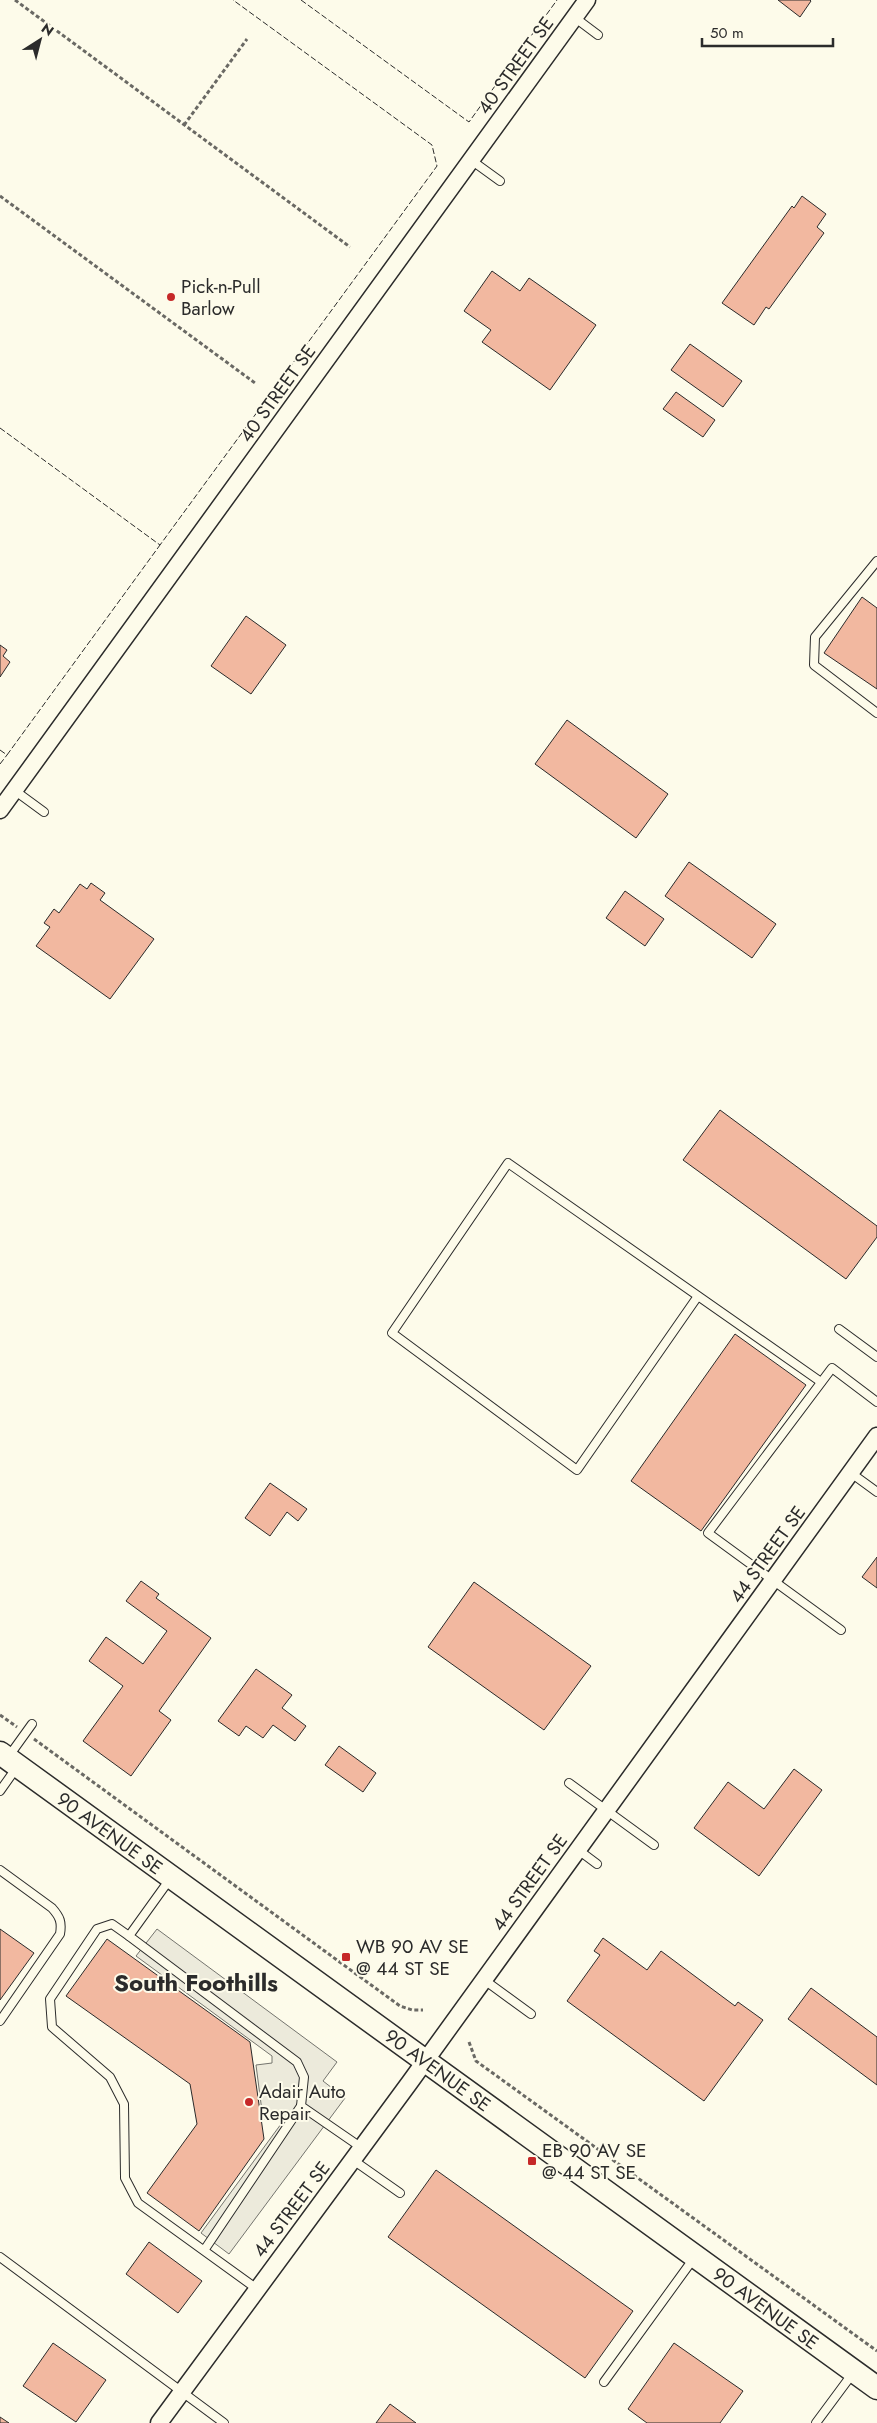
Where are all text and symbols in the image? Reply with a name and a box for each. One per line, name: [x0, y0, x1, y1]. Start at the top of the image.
street label: 40 STREET SE: [471, 11, 560, 119]
north arrow: [15, 15, 65, 65]
scale bar: [702, 15, 833, 47]
text: N: [37, 18, 58, 41]
text: 50 m: [710, 22, 744, 44]
place label: Pick-n-Pull Barlow: [181, 273, 261, 322]
marker: Pick-n-Pull Barlow: [165, 291, 177, 303]
street label: 40 STREET SE: [233, 339, 322, 447]
street label: 44 STREET SE: [723, 1500, 812, 1608]
street label: 90 AVENUE SE: [51, 1786, 168, 1881]
street label: 44 STREET SE: [485, 1828, 574, 1936]
place label: WB 90 AV SE @ 44 ST SE: [356, 1933, 469, 1982]
marker: WB 90 AV SE @ 44 ST SE: [340, 1951, 352, 1963]
district label: South Foothills: [114, 1965, 278, 2000]
street label: 90 AVENUE SE: [379, 2023, 496, 2118]
place label: Adair Auto Repair: [259, 2078, 346, 2127]
marker: Adair Auto Repair: [243, 2096, 255, 2108]
place label: EB 90 AV SE @ 44 ST SE: [542, 2137, 647, 2186]
marker: EB 90 AV SE @ 44 ST SE: [526, 2155, 538, 2167]
street label: 44 STREET SE: [246, 2156, 336, 2263]
street label: 90 AVENUE SE: [707, 2261, 824, 2356]

